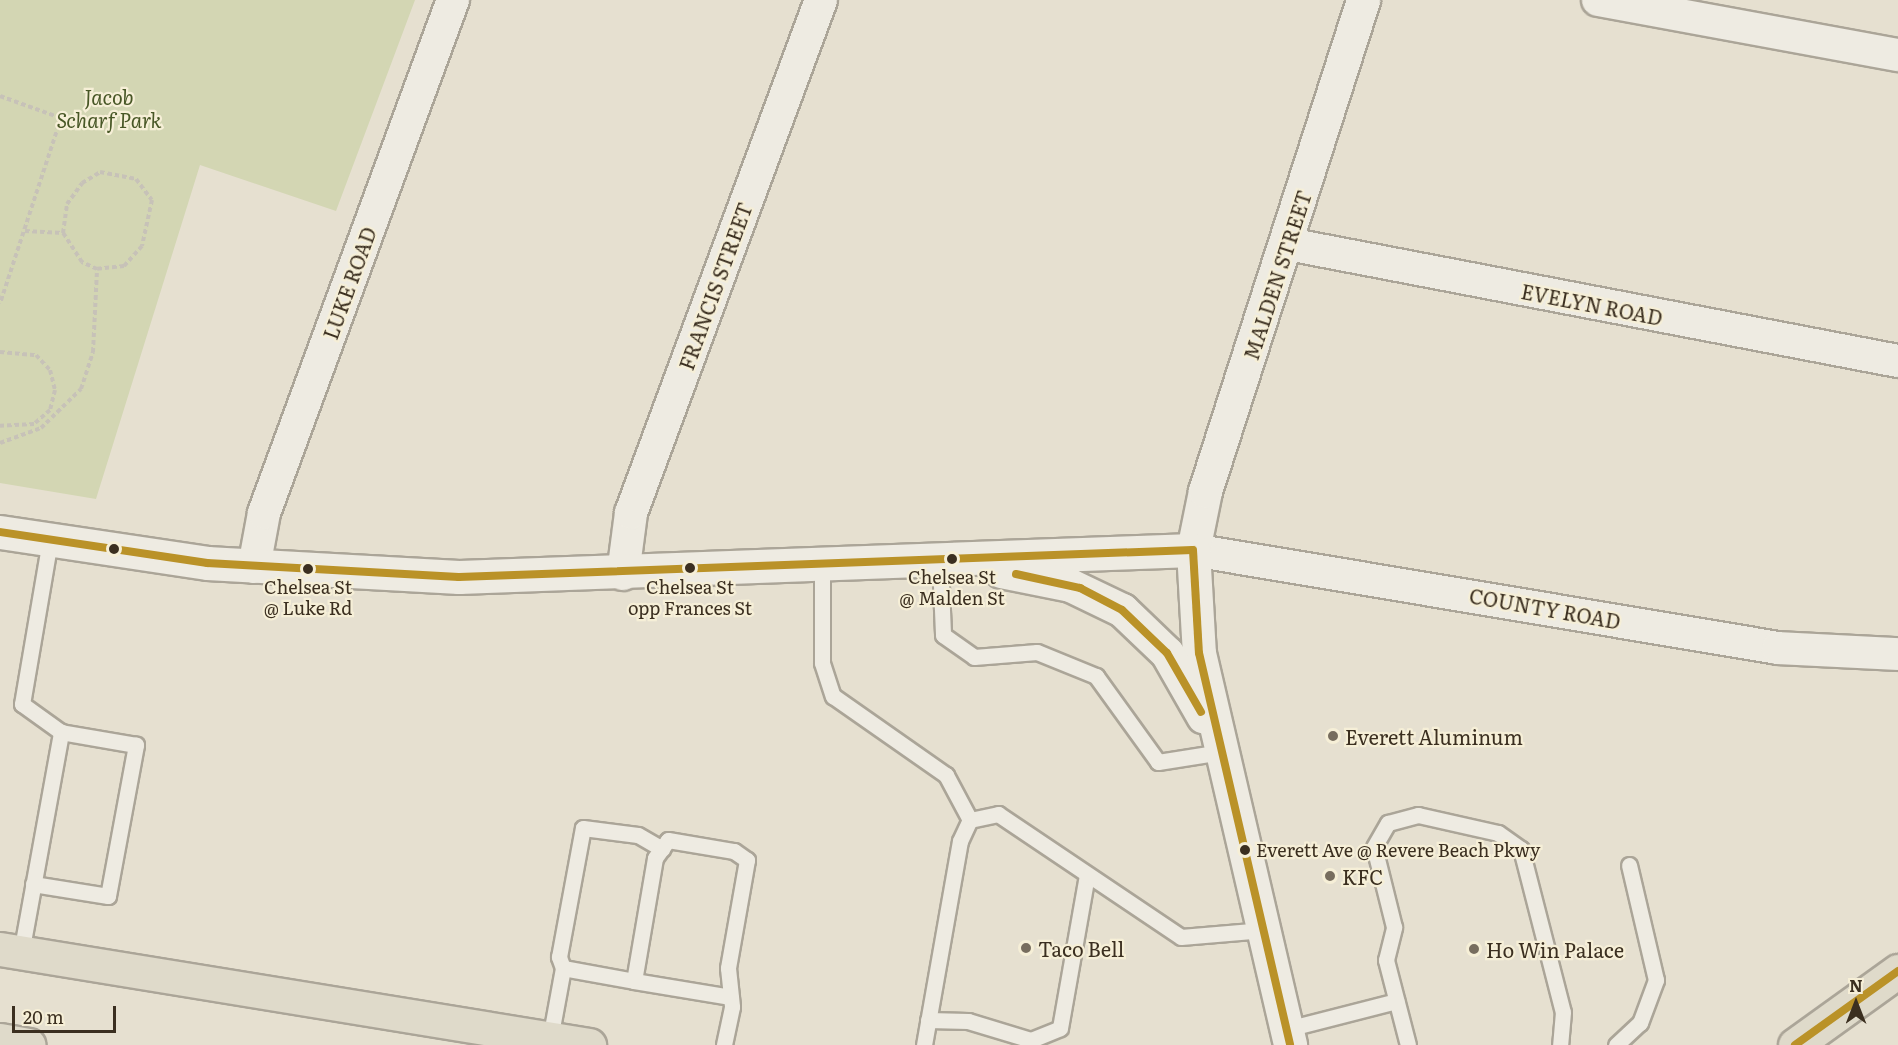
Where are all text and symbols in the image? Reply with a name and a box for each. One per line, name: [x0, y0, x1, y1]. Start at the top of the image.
park label: Jacob Scharf Park: [56, 85, 162, 132]
street label: MALDEN STREET: [1238, 187, 1316, 363]
street label: FRANCIS STREET: [674, 199, 756, 373]
street label: LUKE ROAD: [318, 224, 380, 342]
street label: EVELYN ROAD: [1519, 279, 1665, 329]
unlabelled marker: [108, 543, 120, 555]
marker: Chelsea St @ Malden St: [946, 553, 958, 565]
marker: Chelsea St opp Frances St: [684, 562, 696, 574]
marker: Chelsea St @ Luke Rd: [302, 563, 314, 575]
place label: Chelsea St @ Malden St: [899, 567, 1005, 610]
place label: Chelsea St @ Luke Rd: [264, 577, 352, 620]
place label: Chelsea St opp Frances St: [628, 577, 752, 620]
street label: COUNTY ROAD: [1468, 583, 1622, 633]
place label: Everett Aluminum: [1345, 724, 1523, 748]
marker: Everett Aluminum: [1326, 729, 1340, 743]
place label: Everett Ave @ Revere Beach Pkwy: [1256, 839, 1540, 861]
marker: Everett Ave @ Revere Beach Pkwy: [1239, 844, 1251, 856]
place label: KFC: [1342, 864, 1383, 888]
marker: KFC: [1323, 869, 1337, 883]
place label: Taco Bell: [1038, 936, 1124, 960]
place label: Ho Win Palace: [1486, 937, 1624, 961]
marker: Taco Bell: [1019, 941, 1033, 955]
marker: Ho Win Palace: [1467, 942, 1481, 956]
north arrow: [1826, 973, 1886, 1033]
text: N: [1849, 973, 1863, 997]
scale bar: [15, 994, 118, 1032]
text: 20 m: [23, 1003, 64, 1030]

